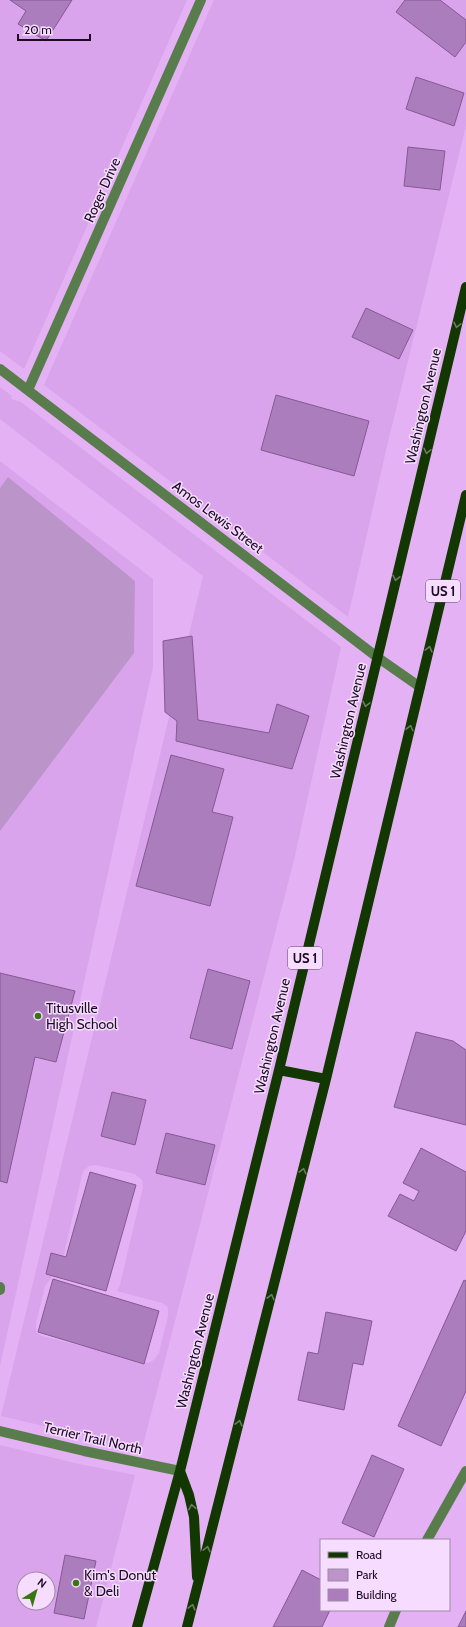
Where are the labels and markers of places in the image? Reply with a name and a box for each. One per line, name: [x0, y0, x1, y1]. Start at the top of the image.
place label: Titusville High School: [46, 999, 118, 1033]
marker: Titusville High School: [33, 1011, 43, 1021]
place label: Kim's Donut & Deli: [84, 1566, 156, 1600]
marker: Kim's Donut & Deli: [71, 1578, 81, 1588]

